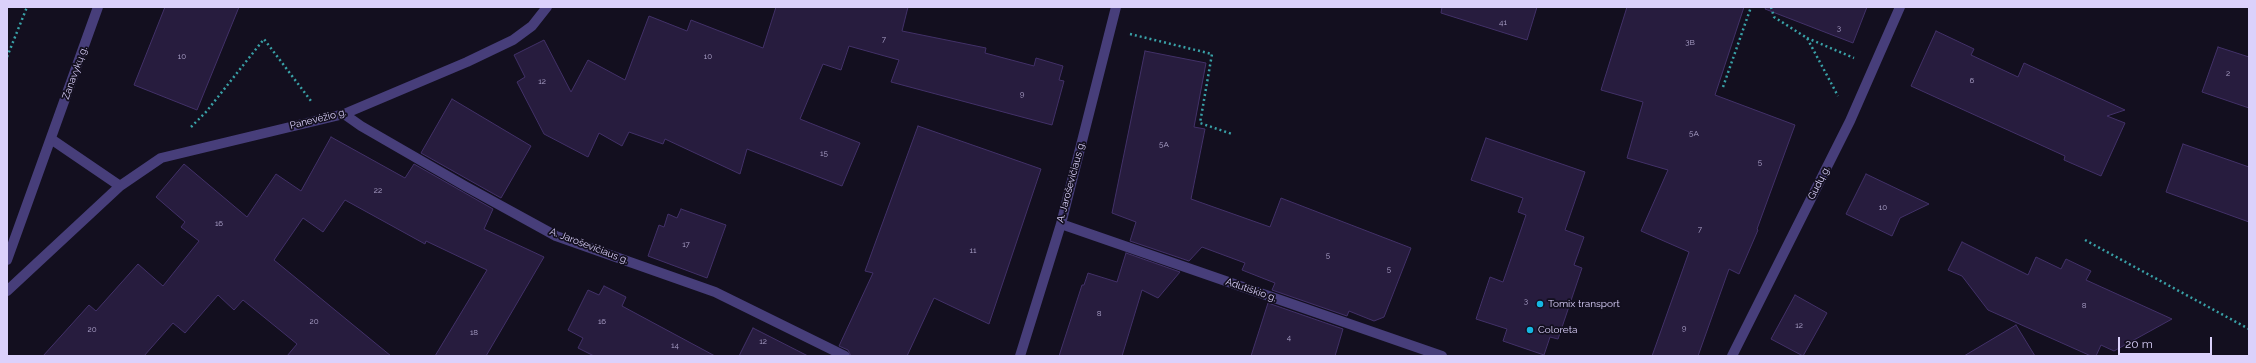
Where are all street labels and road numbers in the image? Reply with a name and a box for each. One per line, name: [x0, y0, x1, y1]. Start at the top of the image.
street label: Zanavykų g.: [60, 45, 90, 101]
street label: Panevėžio g.: [289, 106, 347, 132]
street label: A. Jaroševičiaus g.: [1054, 140, 1088, 224]
street label: Gudų g.: [1806, 164, 1832, 202]
street label: A. Jaroševičiaus g.: [548, 225, 630, 267]
street label: Adutiškio g.: [1224, 276, 1278, 304]

